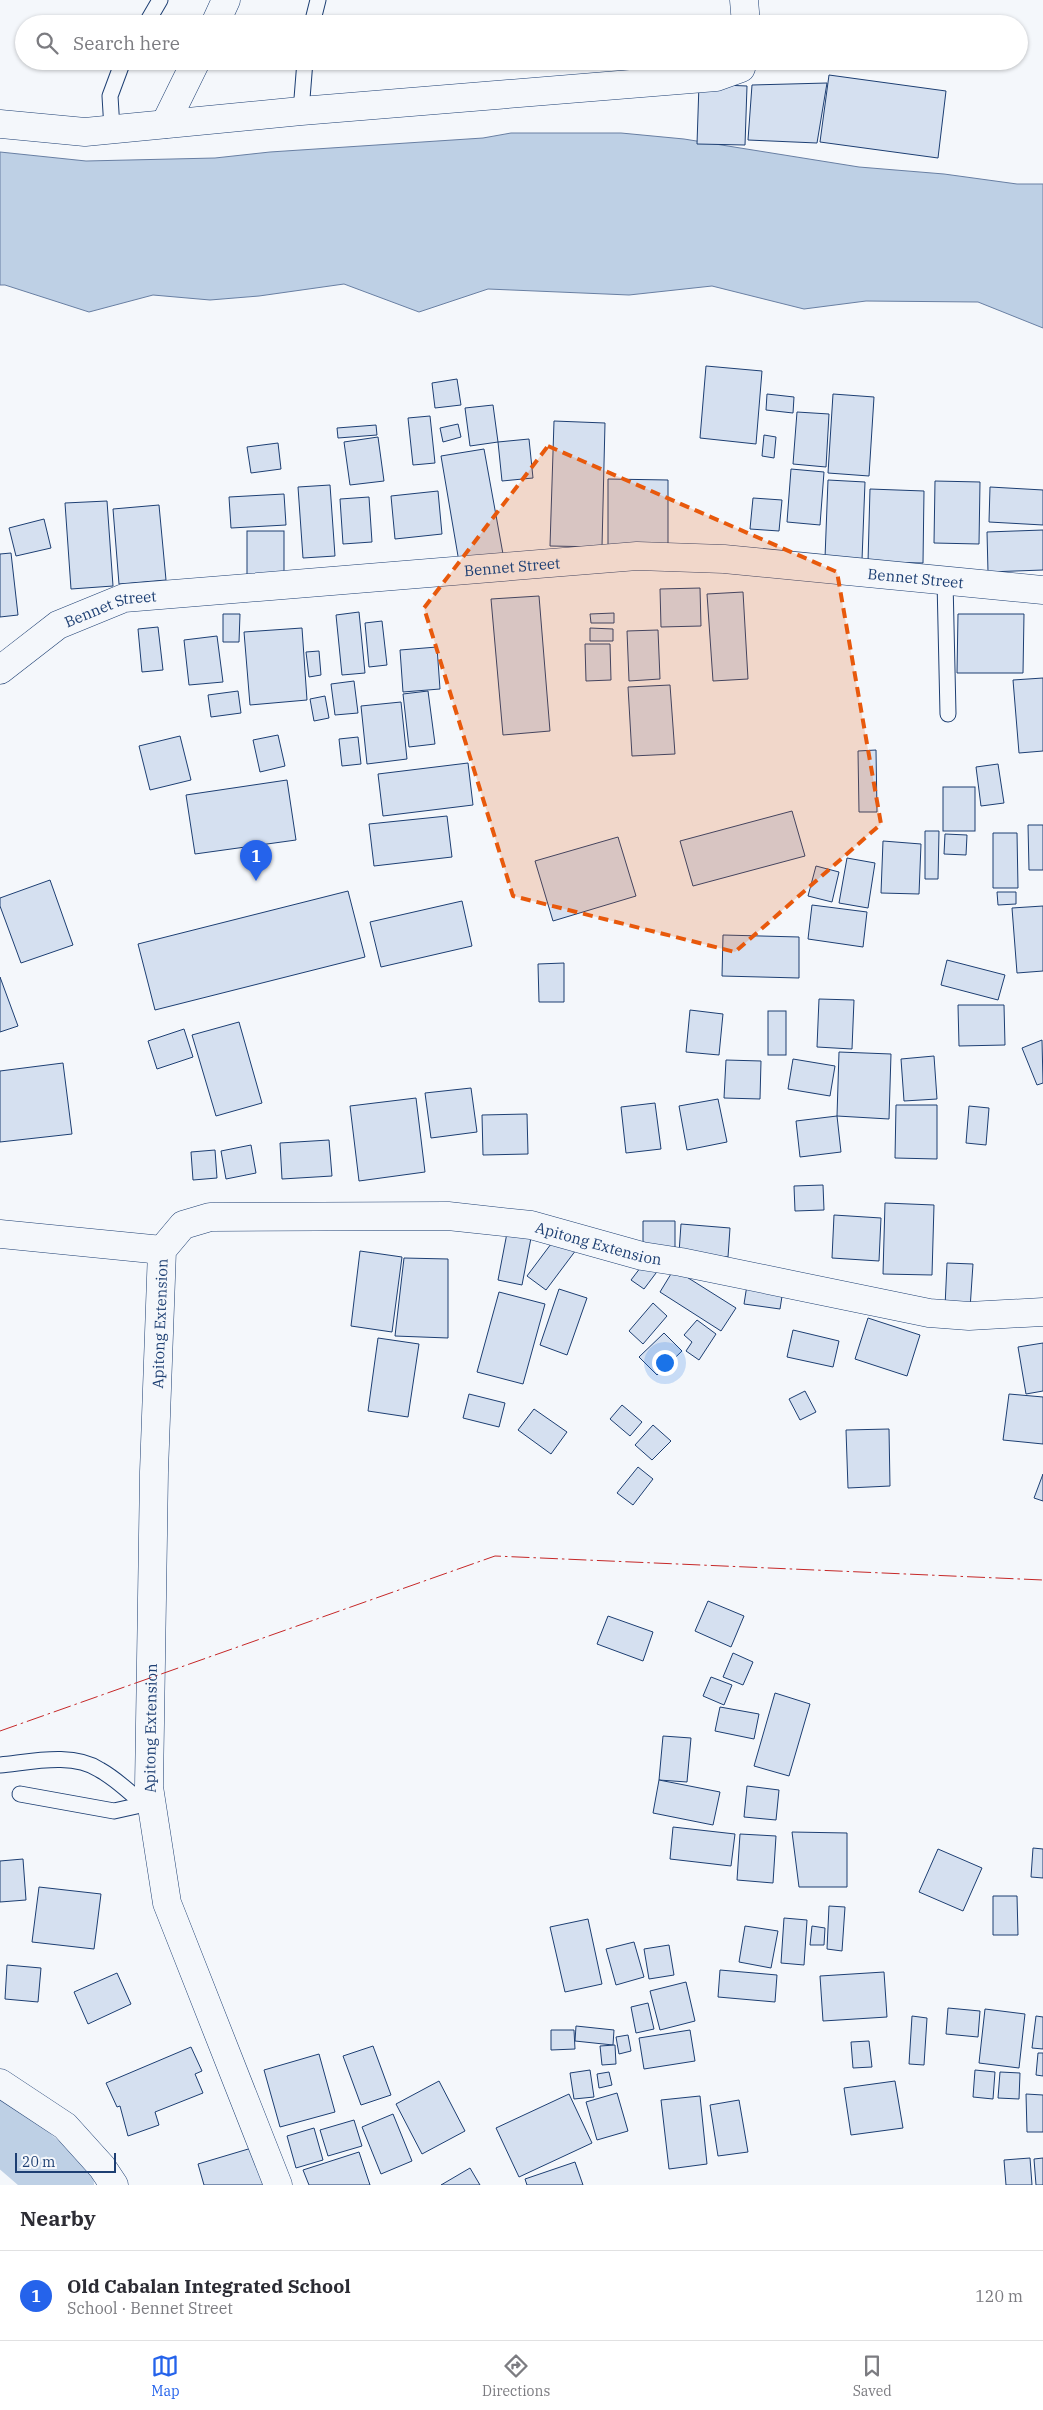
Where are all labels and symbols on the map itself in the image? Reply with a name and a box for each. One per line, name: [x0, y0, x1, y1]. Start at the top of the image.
street label: Bennet Street: [463, 553, 561, 580]
street label: Bennet Street: [867, 564, 964, 592]
street label: Bennet Street: [61, 586, 157, 631]
pin: 1: [240, 840, 272, 881]
street label: Apitong Extension: [533, 1217, 664, 1268]
street label: Apitong Extension: [148, 1258, 171, 1389]
your location: [652, 1350, 678, 1376]
street label: Apitong Extension: [139, 1663, 160, 1795]
scale bar: [15, 2150, 116, 2173]

